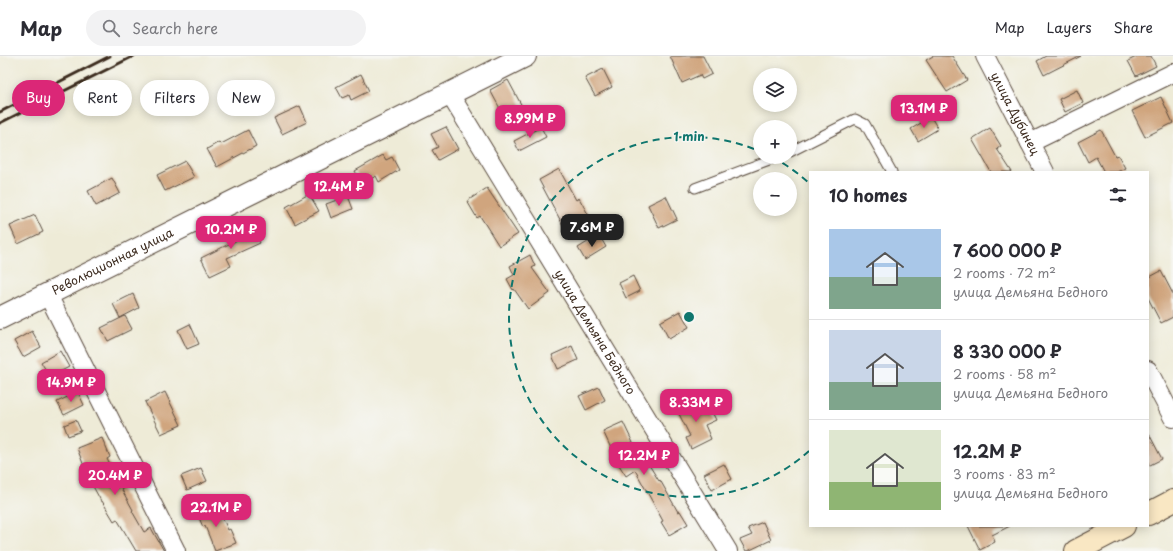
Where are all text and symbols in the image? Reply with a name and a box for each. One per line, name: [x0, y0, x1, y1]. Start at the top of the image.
search box: [86, 10, 366, 46]
text: Map: [20, 14, 62, 42]
text: Search here: [132, 16, 218, 39]
icon: search: [100, 17, 122, 39]
text: Map: [995, 17, 1025, 38]
text: Layers: [1047, 17, 1092, 38]
text: Share: [1114, 17, 1153, 38]
map controls: [753, 68, 797, 216]
button: layers: [753, 68, 797, 112]
street label: улица Дубинец: [987, 69, 1045, 158]
chip: Buy: [12, 80, 65, 116]
chip: Rent: [73, 80, 132, 116]
chip: Filters: [140, 80, 209, 116]
chip: New: [217, 80, 275, 116]
pin: 13.1M ₽: [887, 95, 961, 129]
text: 13.1M ₽: [900, 98, 948, 117]
pin: 8.99M ₽: [493, 105, 567, 139]
text: 8.99M ₽: [504, 108, 556, 127]
button: +: [753, 120, 797, 164]
text: 1 min: [673, 127, 705, 145]
button: −: [753, 172, 797, 216]
pin: 12.4M ₽: [302, 173, 376, 207]
text: 12.4M ₽: [313, 176, 365, 195]
text: 10 homes: [829, 182, 907, 208]
icon: filters: [1107, 184, 1129, 206]
pin: 7.6M ₽: [559, 214, 625, 248]
pin: 10.2M ₽: [194, 216, 268, 250]
text: 7.6M ₽: [570, 217, 614, 236]
text: 10.2M ₽: [205, 219, 257, 238]
street label: Революционная улица: [48, 223, 177, 299]
text: 7 600 000 ₽: [953, 237, 1062, 263]
icon: home: [861, 245, 909, 293]
text: 2 rooms · 72 m²: [953, 263, 1056, 282]
street label: улица Демьяна Бедного: [551, 266, 641, 398]
text: улица Демьяна Бедного: [953, 282, 1108, 301]
centre of rings: [682, 310, 696, 324]
text: 8 330 000 ₽: [953, 338, 1062, 364]
icon: home: [861, 346, 909, 394]
text: 2 rooms · 58 m²: [953, 364, 1056, 383]
pin: 14.9M ₽: [34, 369, 108, 403]
text: 14.9M ₽: [46, 372, 96, 391]
text: улица Демьяна Бедного: [953, 383, 1108, 402]
pin: 8.33M ₽: [659, 389, 733, 423]
text: 8.33M ₽: [669, 392, 723, 411]
text: 12.2M ₽: [953, 438, 1022, 464]
pin: 12.2M ₽: [607, 442, 681, 476]
text: 12.2M ₽: [618, 445, 670, 464]
icon: home: [861, 446, 909, 494]
pin: 20.4M ₽: [78, 462, 152, 496]
text: 3 rooms · 83 m²: [953, 464, 1056, 483]
text: 20.4M ₽: [88, 465, 142, 484]
text: улица Демьяна Бедного: [953, 483, 1108, 502]
pin: 22.1M ₽: [179, 494, 253, 528]
text: 22.1M ₽: [190, 497, 242, 516]

